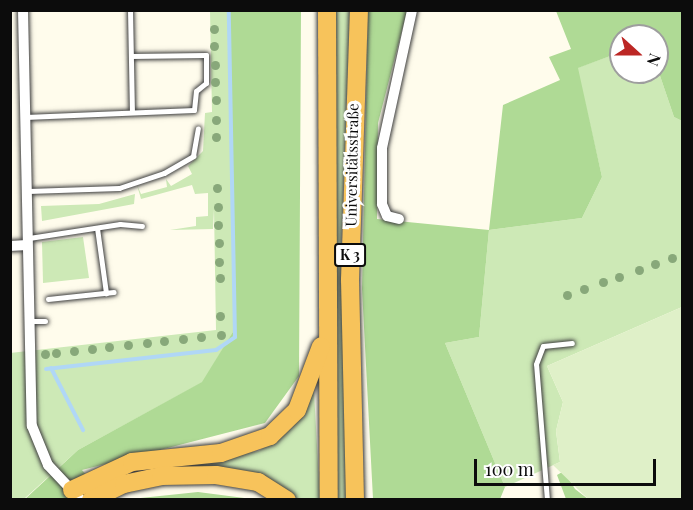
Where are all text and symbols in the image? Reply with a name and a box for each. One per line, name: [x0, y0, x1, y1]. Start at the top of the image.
north arrow: [609, 24, 669, 84]
text: N: [643, 51, 666, 69]
street label: Universitätsstraße: [342, 103, 362, 227]
road number: K 3: [334, 244, 366, 266]
scale bar: [477, 447, 658, 485]
text: 100 m: [485, 457, 534, 481]

